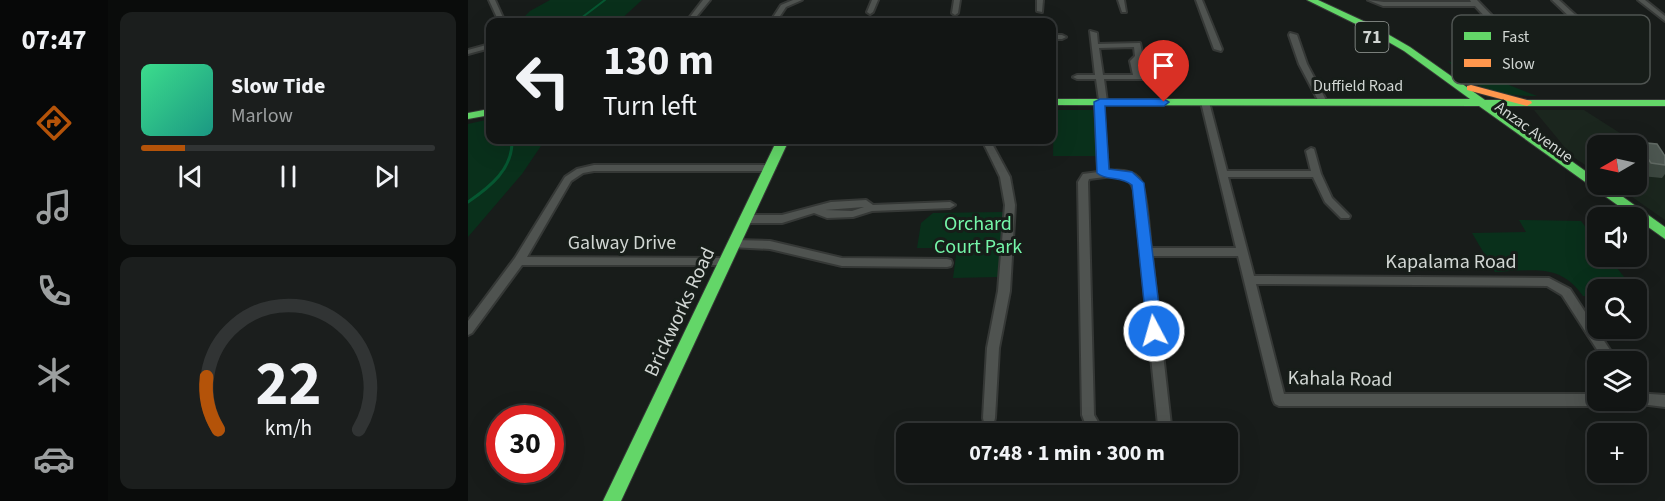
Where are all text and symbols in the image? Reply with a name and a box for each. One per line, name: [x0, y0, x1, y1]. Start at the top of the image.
legend: [1452, 15, 1650, 84]
text: 07:47: [21, 21, 87, 60]
road number: 71: [1356, 22, 1388, 52]
text: Fast: [1502, 26, 1530, 48]
text: 130 m: [603, 31, 714, 91]
pin: [1138, 40, 1189, 102]
icon: left: [504, 42, 582, 120]
icon: arrive: [1147, 49, 1180, 82]
text: Slow: [1502, 53, 1535, 75]
text: Slow Tide: [231, 70, 325, 102]
street label: Duffield Road: [1313, 75, 1403, 97]
text: Turn left: [603, 87, 697, 126]
street label: Anzac Avenue: [1490, 96, 1578, 168]
icon: directions: [33, 102, 75, 144]
text: Marlow: [231, 102, 293, 130]
north arrow: [1587, 135, 1647, 195]
map controls: [1587, 135, 1647, 483]
icon: previous: [174, 160, 207, 193]
icon: pause: [272, 160, 305, 193]
icon: next: [370, 160, 403, 193]
icon: music: [33, 186, 75, 228]
button: sound: [1587, 207, 1647, 267]
park label: Orchard Court Park: [934, 210, 1022, 261]
street label: Galway Drive: [568, 229, 676, 257]
street label: Brickworks Road: [638, 243, 722, 381]
street label: Kapalama Road: [1385, 248, 1517, 276]
icon: phone: [33, 270, 75, 312]
button: search: [1587, 279, 1647, 339]
position arrow: [1122, 299, 1186, 363]
text: 22: [255, 340, 321, 429]
button: layers: [1587, 351, 1647, 411]
icon: climate: [33, 354, 75, 396]
street label: Kahala Road: [1287, 364, 1393, 394]
speed limit sign: 30: [486, 405, 564, 483]
text: km/h: [264, 413, 312, 444]
button: +: [1587, 423, 1647, 483]
text: 07:48 · 1 min · 300 m: [969, 437, 1165, 469]
icon: car: [33, 438, 75, 480]

